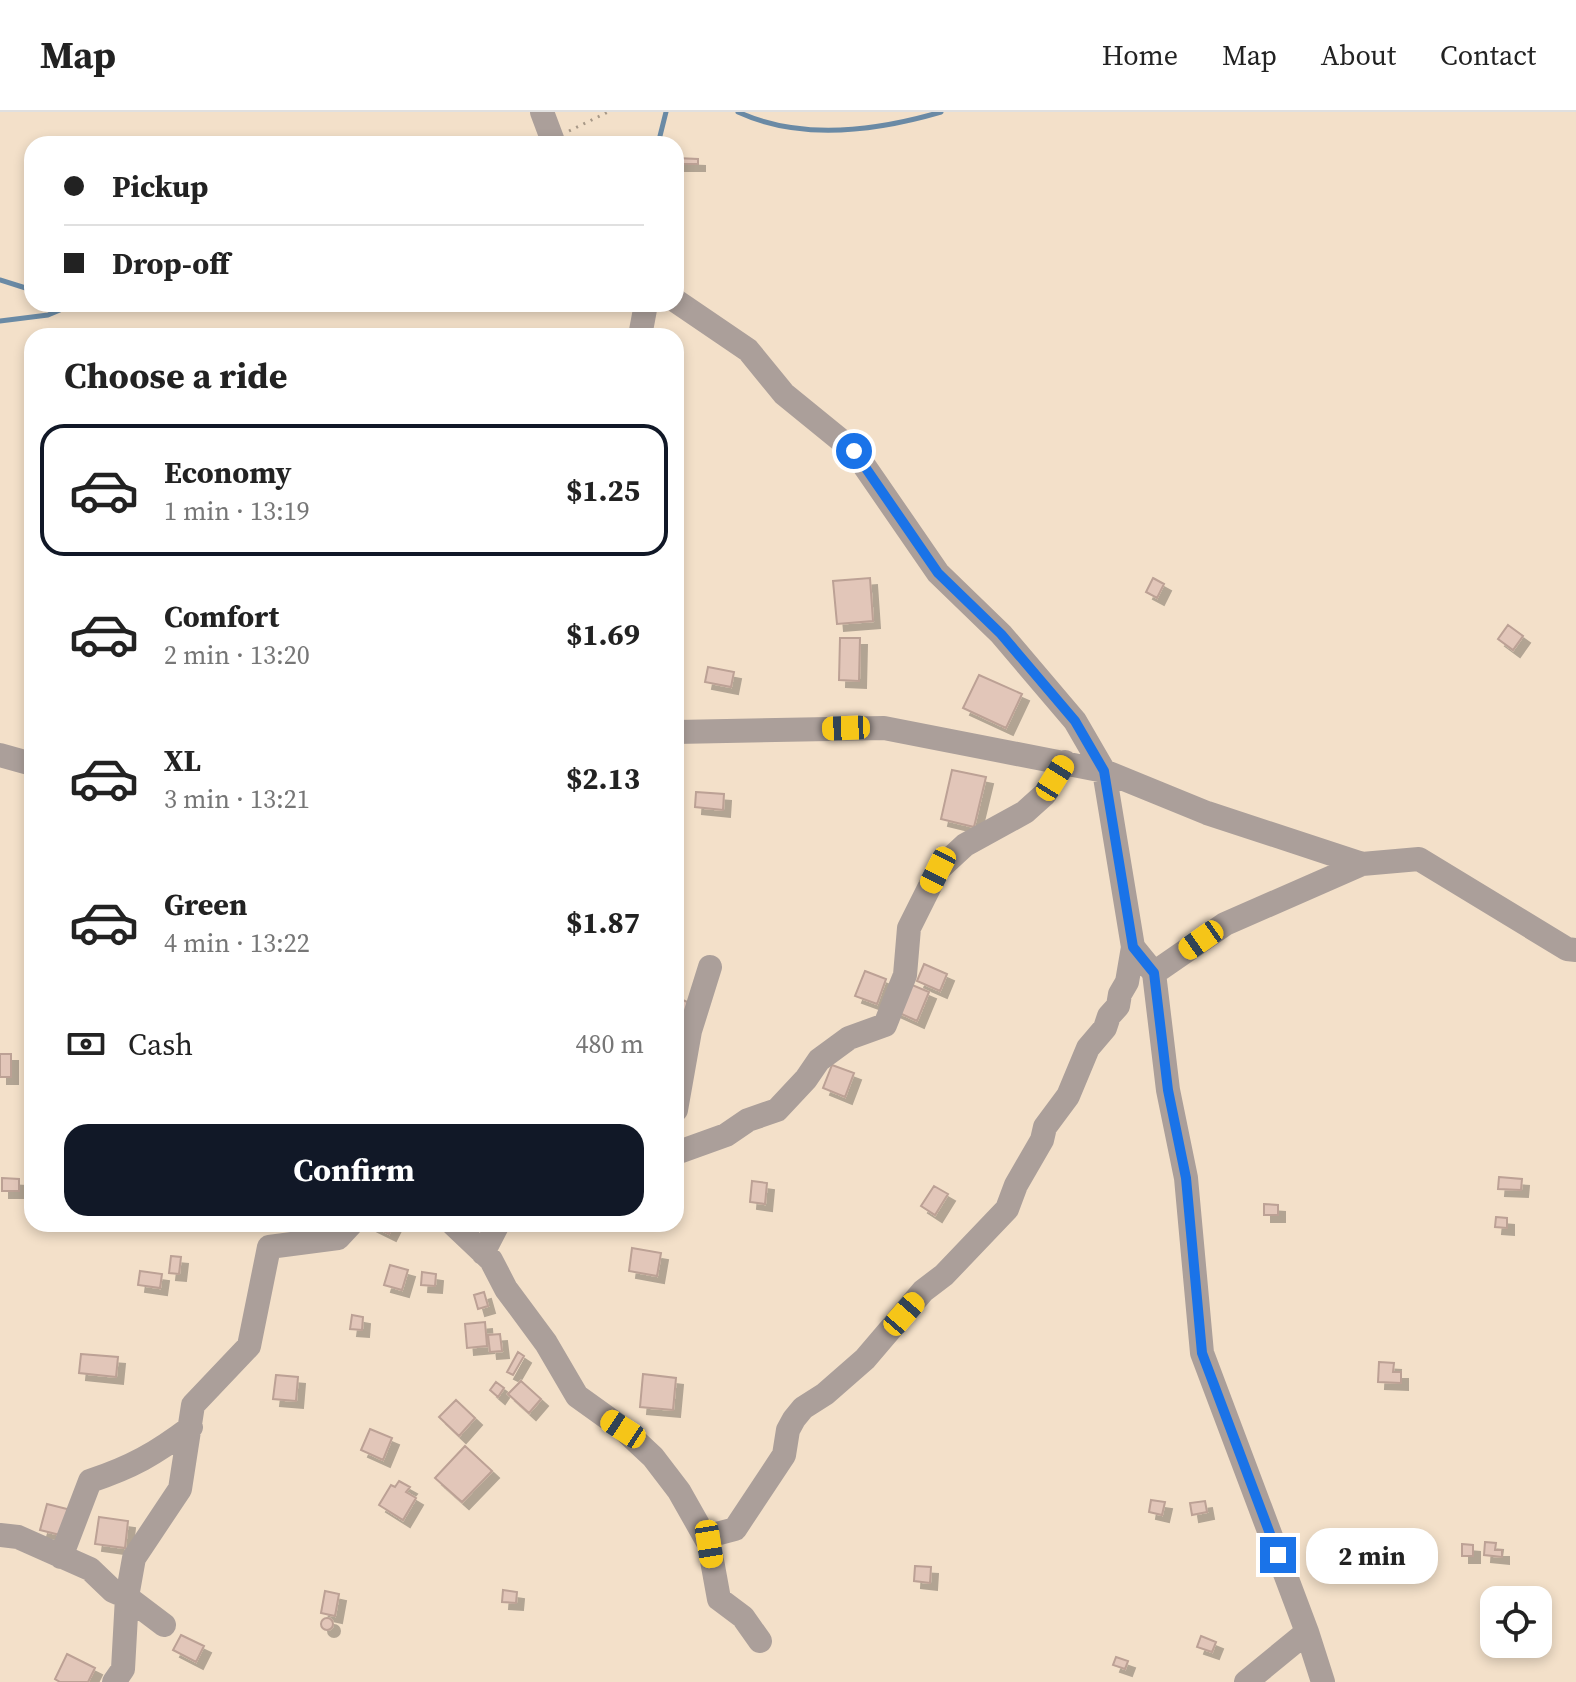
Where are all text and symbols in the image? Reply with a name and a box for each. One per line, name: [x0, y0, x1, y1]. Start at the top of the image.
text: Map: [40, 29, 116, 81]
text: Home: [1102, 36, 1178, 74]
text: Map: [1222, 36, 1277, 74]
text: About: [1321, 36, 1396, 74]
text: Contact: [1440, 36, 1536, 74]
text: Pickup: [112, 166, 208, 207]
text: Drop-off: [112, 243, 230, 284]
text: Choose a ride: [64, 351, 287, 400]
route start: [836, 433, 872, 469]
text: Economy: [164, 452, 292, 493]
icon: car: [68, 454, 140, 526]
text: $1.25: [566, 470, 640, 511]
text: 1 min · 13:19: [164, 493, 310, 529]
text: Comfort: [164, 596, 279, 637]
icon: car: [68, 598, 140, 670]
text: $1.69: [566, 614, 640, 655]
text: 2 min · 13:20: [164, 637, 310, 673]
car: [822, 715, 870, 741]
text: XL: [164, 740, 201, 781]
icon: car: [68, 742, 140, 814]
car: [1032, 751, 1078, 805]
text: $2.13: [566, 758, 640, 799]
text: 3 min · 13:21: [164, 781, 310, 817]
car: [916, 843, 960, 897]
text: Green: [164, 884, 247, 925]
icon: car: [68, 886, 140, 958]
text: $1.87: [566, 902, 640, 943]
car: [1174, 916, 1228, 964]
text: 4 min · 13:22: [164, 925, 310, 961]
icon: cash: [64, 1022, 108, 1066]
text: Cash: [128, 1024, 193, 1065]
text: 480 m: [576, 1026, 644, 1062]
button: Confirm: [64, 1124, 644, 1216]
car: [879, 1288, 929, 1340]
car: [596, 1406, 650, 1452]
car: [693, 1518, 725, 1570]
callout: 2 min: [1306, 1527, 1438, 1583]
route end: [1260, 1537, 1296, 1573]
text: 2 min: [1338, 1538, 1406, 1574]
map controls: [1480, 1586, 1552, 1658]
button: locate: [1480, 1586, 1552, 1658]

